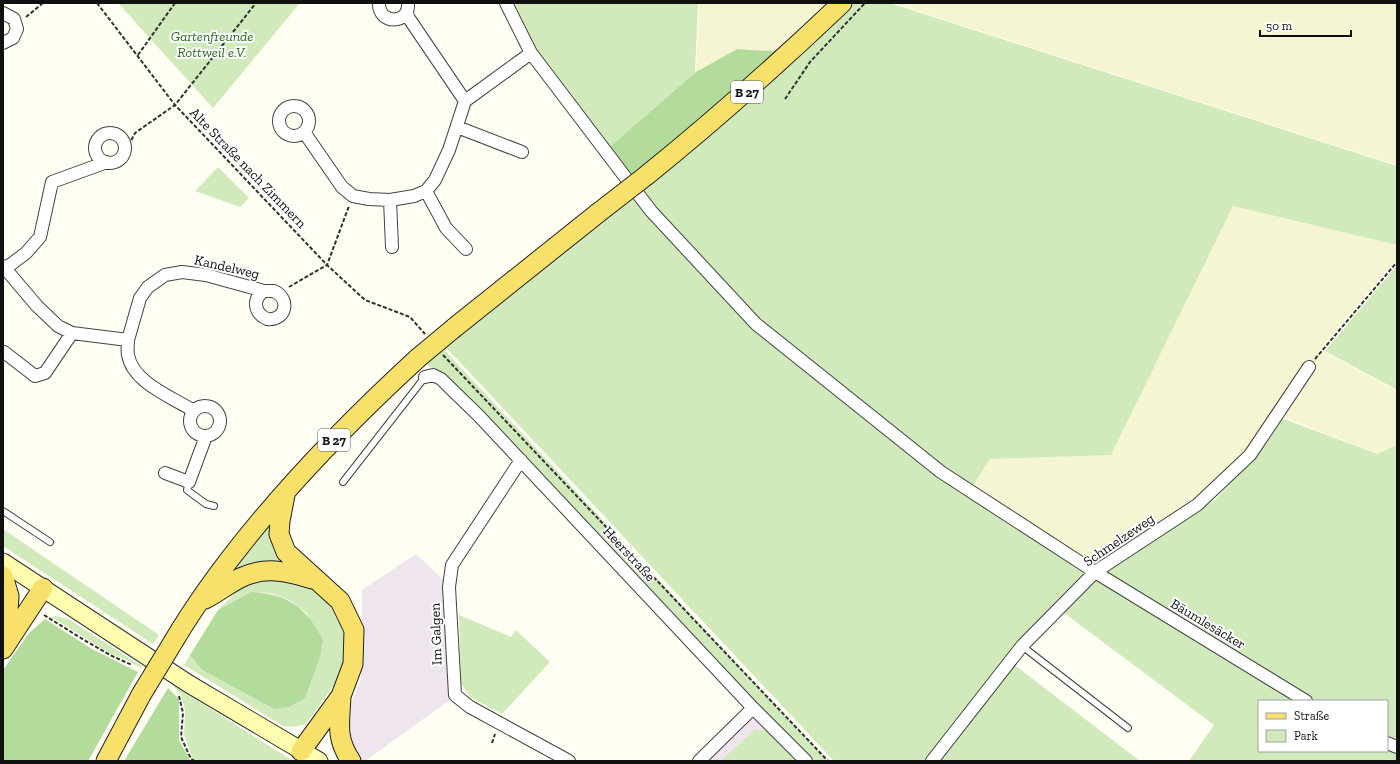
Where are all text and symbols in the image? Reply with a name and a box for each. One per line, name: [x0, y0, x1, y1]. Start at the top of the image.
scale bar: [1260, 12, 1351, 38]
text: 50 m: [1266, 19, 1293, 33]
park label: Gartenfreunde Rottweil e.V.: [171, 28, 253, 61]
road number: B 27: [731, 81, 763, 103]
street label: Alte Straße nach Zimmern: [186, 104, 310, 232]
street label: Kandelweg: [193, 251, 262, 283]
road number: B 27: [318, 429, 350, 451]
street label: Schmelzeweg: [1080, 510, 1158, 570]
street label: Heerstraße: [599, 523, 659, 585]
street label: Bäumlesäcker: [1167, 595, 1249, 653]
street label: Im Galgen: [426, 603, 446, 665]
legend: [1258, 700, 1388, 752]
text: Straße: [1294, 709, 1330, 723]
text: Park: [1294, 729, 1319, 743]

